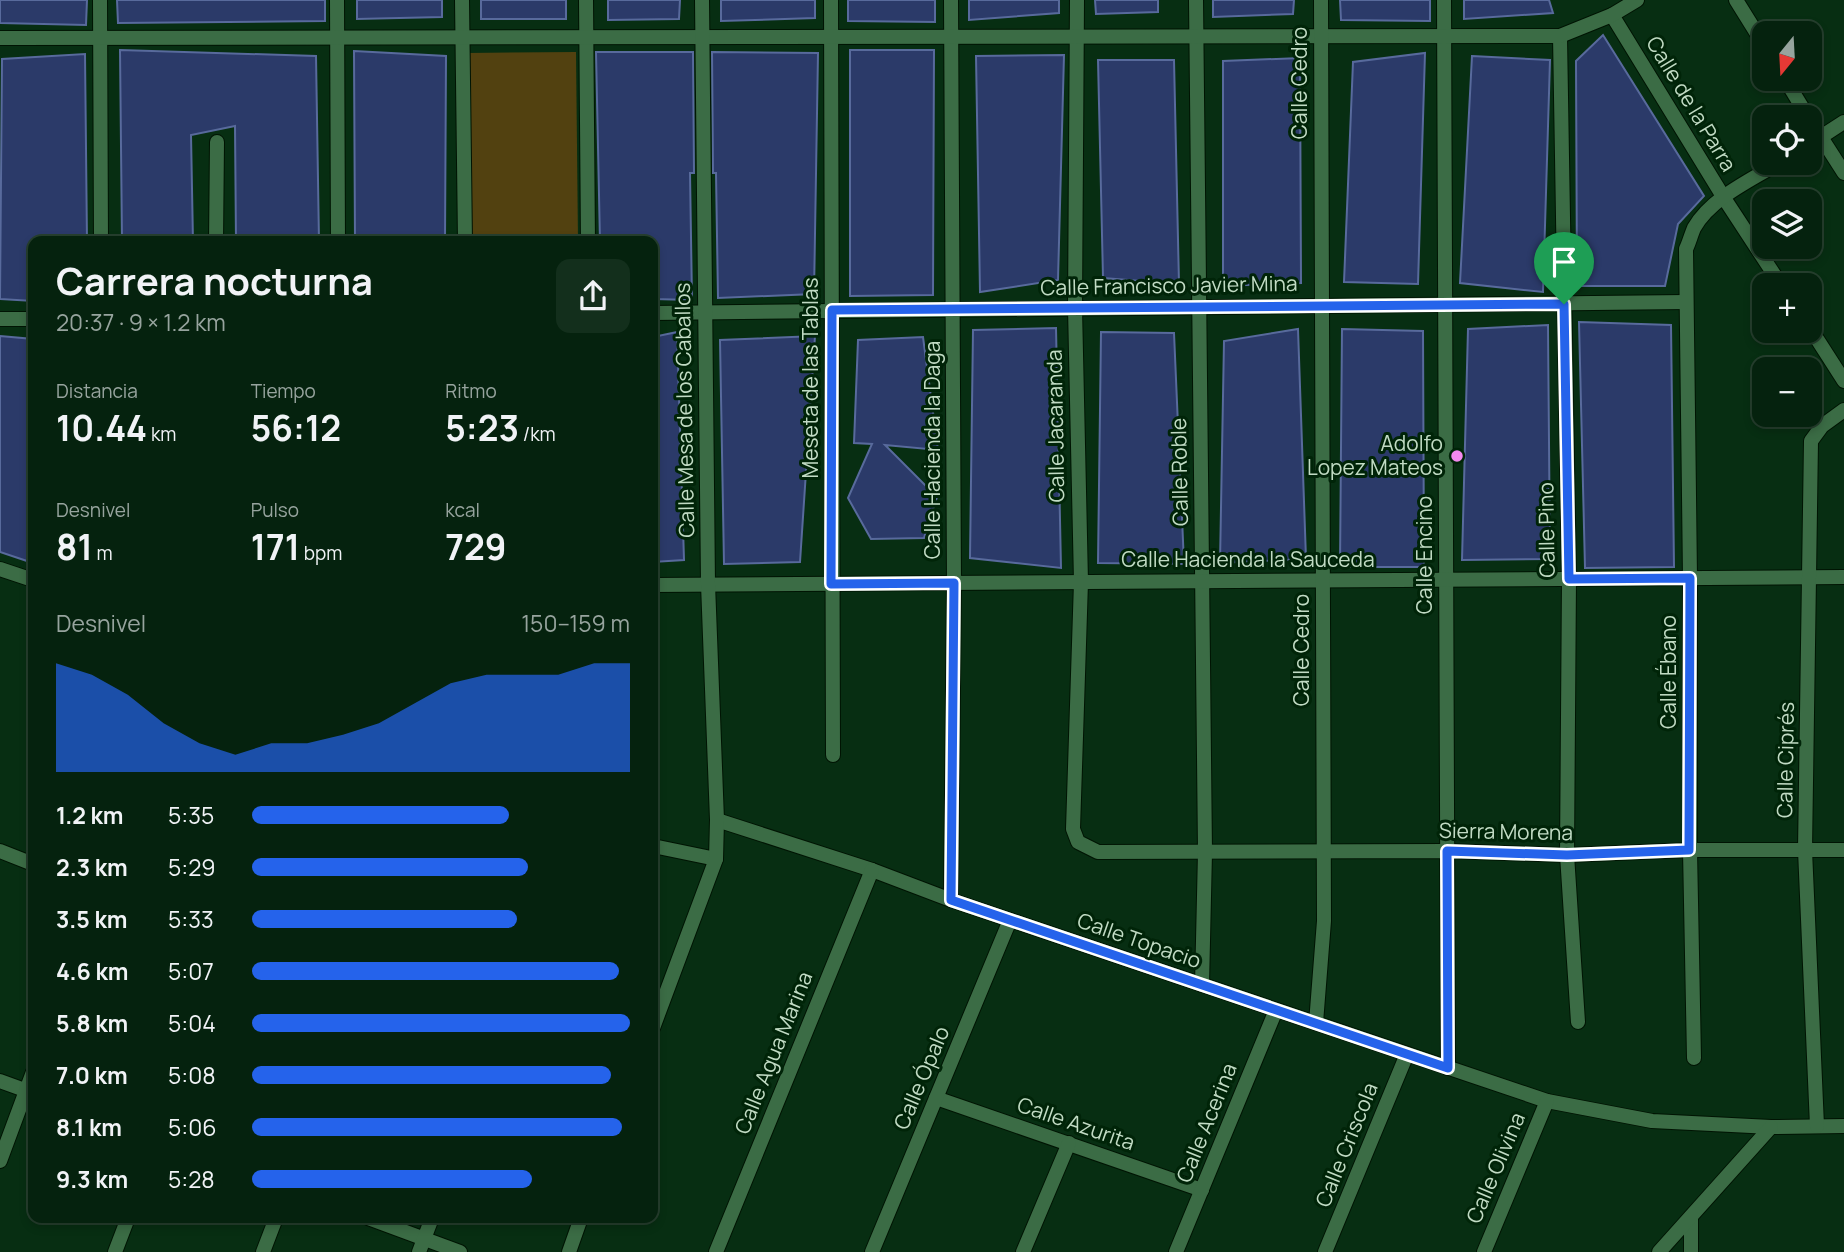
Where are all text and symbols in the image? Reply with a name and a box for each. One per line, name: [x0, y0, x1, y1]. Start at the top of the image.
north arrow: [1752, 21, 1822, 91]
map controls: [1752, 21, 1822, 427]
street label: Calle Cedro: [1285, 27, 1313, 139]
street label: Calle de la Parra: [1640, 31, 1743, 176]
button: locate: [1752, 105, 1822, 175]
button: layers: [1752, 189, 1822, 259]
pin: [1534, 232, 1594, 304]
icon: arrive: [1545, 243, 1583, 281]
text: Carrera nocturna: [56, 254, 373, 306]
button: share: [556, 259, 630, 333]
street label: Calle Francisco Javier Mina: [1040, 269, 1298, 301]
button: +: [1752, 273, 1822, 343]
street label: Meseta de las Tablas: [796, 278, 824, 478]
street label: Calle Mesa de los Caballos: [668, 282, 700, 538]
text: 20:37 · 9 × 1.2 km: [56, 306, 226, 338]
street label: Calle Hacienda la Daga: [918, 341, 946, 559]
street label: Calle Jacaranda: [1040, 349, 1070, 503]
button: −: [1752, 357, 1822, 427]
text: Distancia: [56, 378, 138, 404]
text: Tiempo: [251, 378, 316, 404]
text: Ritmo: [445, 378, 497, 404]
text: 10.44: [56, 404, 147, 452]
text: 56:12: [251, 404, 341, 452]
text: 5:23: [445, 404, 519, 452]
street label: Calle Roble: [1164, 418, 1194, 526]
text: km: [147, 421, 176, 447]
text: /km: [519, 421, 556, 447]
place label: Adolfo Lopez Mateos: [1307, 429, 1443, 481]
marker: Adolfo Lopez Mateos: [1449, 448, 1465, 464]
street label: Calle Pino: [1531, 482, 1561, 578]
street label: Calle Encino: [1410, 496, 1438, 614]
text: Desnivel: [56, 497, 130, 523]
text: Pulso: [251, 497, 299, 523]
text: kcal: [445, 497, 480, 523]
text: 81: [56, 523, 93, 571]
text: 171: [251, 523, 300, 571]
text: 729: [445, 523, 507, 571]
text: m: [93, 540, 113, 566]
text: bpm: [300, 540, 342, 566]
street label: Calle Hacienda la Sauceda: [1121, 545, 1375, 573]
street label: Calle Cedro: [1287, 594, 1315, 706]
text: Desnivel: [56, 607, 146, 639]
text: 150–159 m: [521, 607, 630, 639]
street label: Calle Ébano: [1654, 615, 1682, 729]
street label: Calle Ciprés: [1770, 702, 1800, 818]
text: 1.2 km: [56, 799, 123, 831]
text: 5:35: [168, 799, 214, 831]
street label: Sierra Morena: [1439, 816, 1573, 846]
text: 2.3 km: [56, 851, 128, 883]
text: 5:29: [168, 851, 216, 883]
text: 3.5 km: [56, 903, 127, 935]
text: 5:33: [168, 903, 214, 935]
street label: Calle Topacio: [1074, 906, 1205, 974]
text: 4.6 km: [56, 955, 128, 987]
text: 5:07: [168, 955, 214, 987]
street label: Calle Agua Marina: [728, 967, 818, 1138]
text: 5.8 km: [56, 1007, 128, 1039]
text: 5:04: [168, 1007, 216, 1039]
street label: Calle Ópalo: [887, 1022, 955, 1134]
text: 7.0 km: [56, 1059, 128, 1091]
text: 5:08: [168, 1059, 216, 1091]
street label: Calle Acerina: [1169, 1059, 1243, 1187]
street label: Calle Criscola: [1308, 1078, 1384, 1211]
street label: Calle Azurita: [1014, 1090, 1139, 1156]
street label: Calle Olivina: [1459, 1108, 1531, 1227]
text: 8.1 km: [56, 1111, 122, 1143]
text: 5:06: [168, 1111, 216, 1143]
text: 9.3 km: [56, 1163, 128, 1195]
text: 5:28: [168, 1163, 215, 1195]

